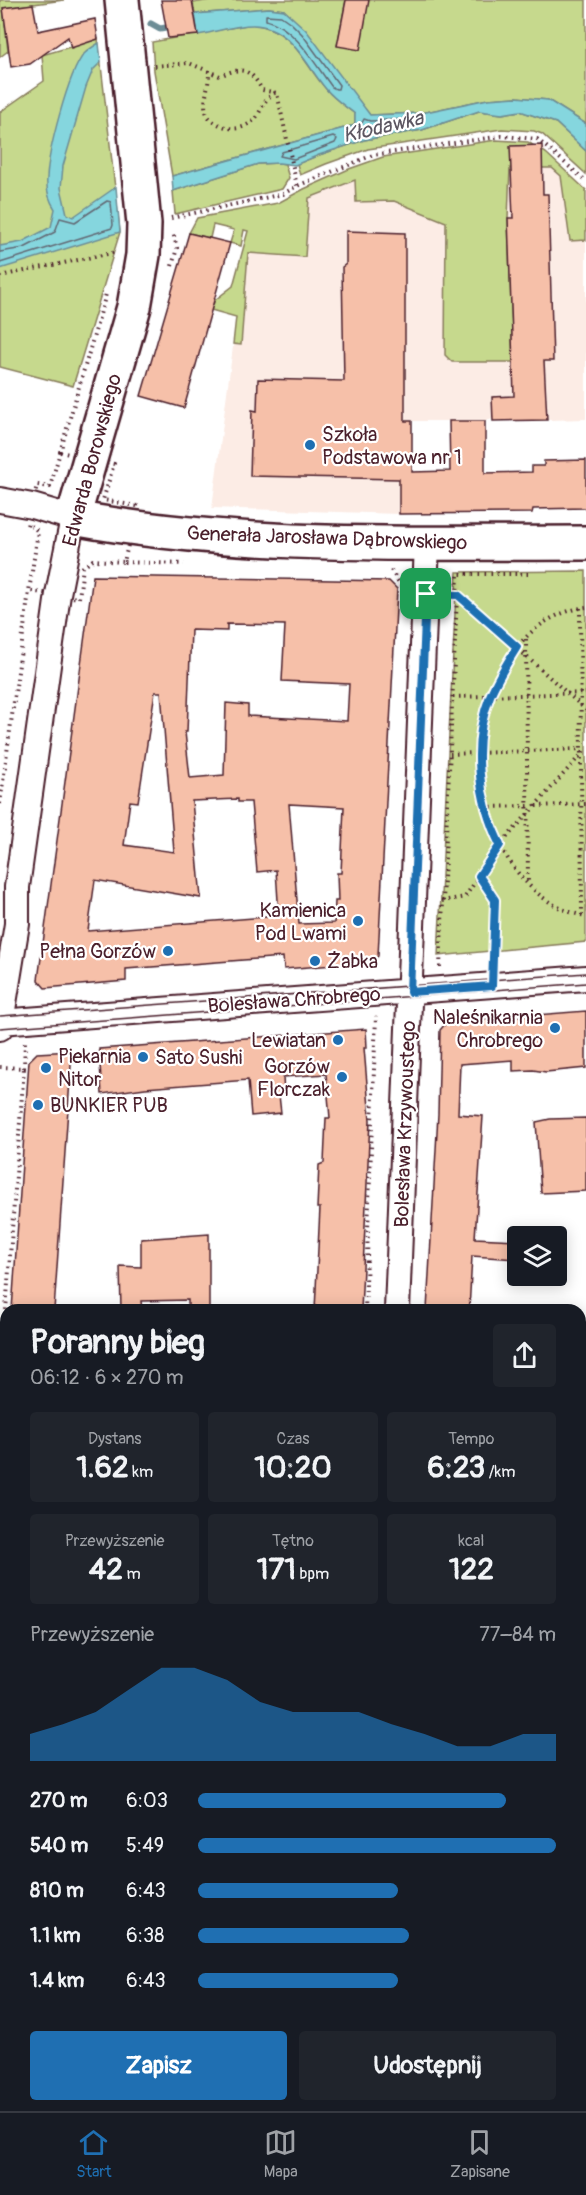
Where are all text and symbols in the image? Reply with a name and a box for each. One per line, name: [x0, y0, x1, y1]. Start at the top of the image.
water label: Kłodawka: [340, 104, 427, 149]
street label: Edwarda Borowskiego: [57, 371, 127, 549]
place label: Szkoła Podstawowa nr 1: [322, 422, 462, 470]
marker: Szkoła Podstawowa nr 1: [303, 438, 317, 452]
street label: Generała Jarosława Dąbrowskiego: [186, 521, 468, 555]
pin: [400, 568, 451, 619]
icon: arrive: [409, 577, 442, 610]
place label: Kamienica Pod Lwami: [255, 898, 346, 946]
marker: Kamienica Pod Lwami: [351, 914, 365, 928]
place label: Pełna Gorzów: [39, 939, 156, 964]
marker: Pełna Gorzów: [161, 944, 175, 958]
place label: Żabka: [327, 949, 378, 974]
marker: Żabka: [308, 954, 322, 968]
street label: Bolesława Chrobrego: [207, 981, 382, 1019]
place label: Naleśnikarnia Chrobrego: [433, 1005, 543, 1053]
street label: Bolesława Krzywoustego: [389, 1020, 421, 1228]
marker: Naleśnikarnia Chrobrego: [548, 1021, 562, 1035]
place label: Lewiatan: [251, 1028, 326, 1053]
marker: Lewiatan: [331, 1033, 345, 1047]
place label: Piekarnia Nitor: [58, 1044, 131, 1092]
place label: Sato Sushi: [155, 1045, 242, 1070]
marker: Sato Sushi: [136, 1050, 150, 1064]
place label: Gorzów Florczak: [257, 1054, 331, 1102]
marker: Piekarnia Nitor: [39, 1061, 53, 1075]
marker: Gorzów Florczak: [335, 1070, 349, 1084]
place label: BUNKIER PUB: [50, 1093, 168, 1118]
marker: BUNKIER PUB: [31, 1098, 45, 1112]
map controls: [507, 1226, 567, 1286]
button: layers: [507, 1226, 567, 1286]
text: Poranny bieg: [30, 1322, 205, 1363]
button: share: [493, 1324, 556, 1387]
text: 06:12 · 6 × 270 m: [30, 1365, 184, 1390]
text: Dystans: [88, 1429, 141, 1449]
text: Czas: [277, 1429, 309, 1449]
text: Tempo: [448, 1429, 494, 1449]
text: 1.62: [76, 1449, 129, 1486]
text: 10:20: [254, 1449, 332, 1486]
text: 6:23: [427, 1449, 485, 1486]
text: km: [129, 1462, 153, 1482]
text: /km: [485, 1462, 515, 1482]
text: Przewyższenie: [65, 1531, 164, 1551]
text: Tętno: [272, 1531, 314, 1551]
text: kcal: [458, 1531, 484, 1551]
text: 42: [89, 1551, 123, 1588]
text: 171: [257, 1551, 296, 1588]
text: 122: [449, 1551, 494, 1588]
text: m: [123, 1564, 141, 1584]
text: bpm: [296, 1564, 329, 1584]
text: Przewyższenie: [30, 1622, 154, 1647]
text: 77–84 m: [479, 1622, 556, 1647]
text: 270 m: [30, 1788, 88, 1813]
text: 6:03: [126, 1788, 168, 1813]
text: 540 m: [30, 1833, 88, 1858]
text: 5:49: [126, 1833, 164, 1858]
text: 810 m: [30, 1878, 84, 1903]
text: 6:43: [126, 1878, 166, 1903]
text: 1.1 km: [30, 1923, 80, 1948]
text: 6:38: [126, 1923, 164, 1948]
text: 1.4 km: [30, 1968, 84, 1993]
text: 6:43: [126, 1968, 166, 1993]
button: Zapisz: [30, 2031, 287, 2100]
button: Udostępnij: [299, 2031, 556, 2100]
tab: Start: [76, 2126, 112, 2182]
tab: Mapa: [264, 2126, 298, 2182]
tab: Zapisane: [450, 2126, 510, 2182]

